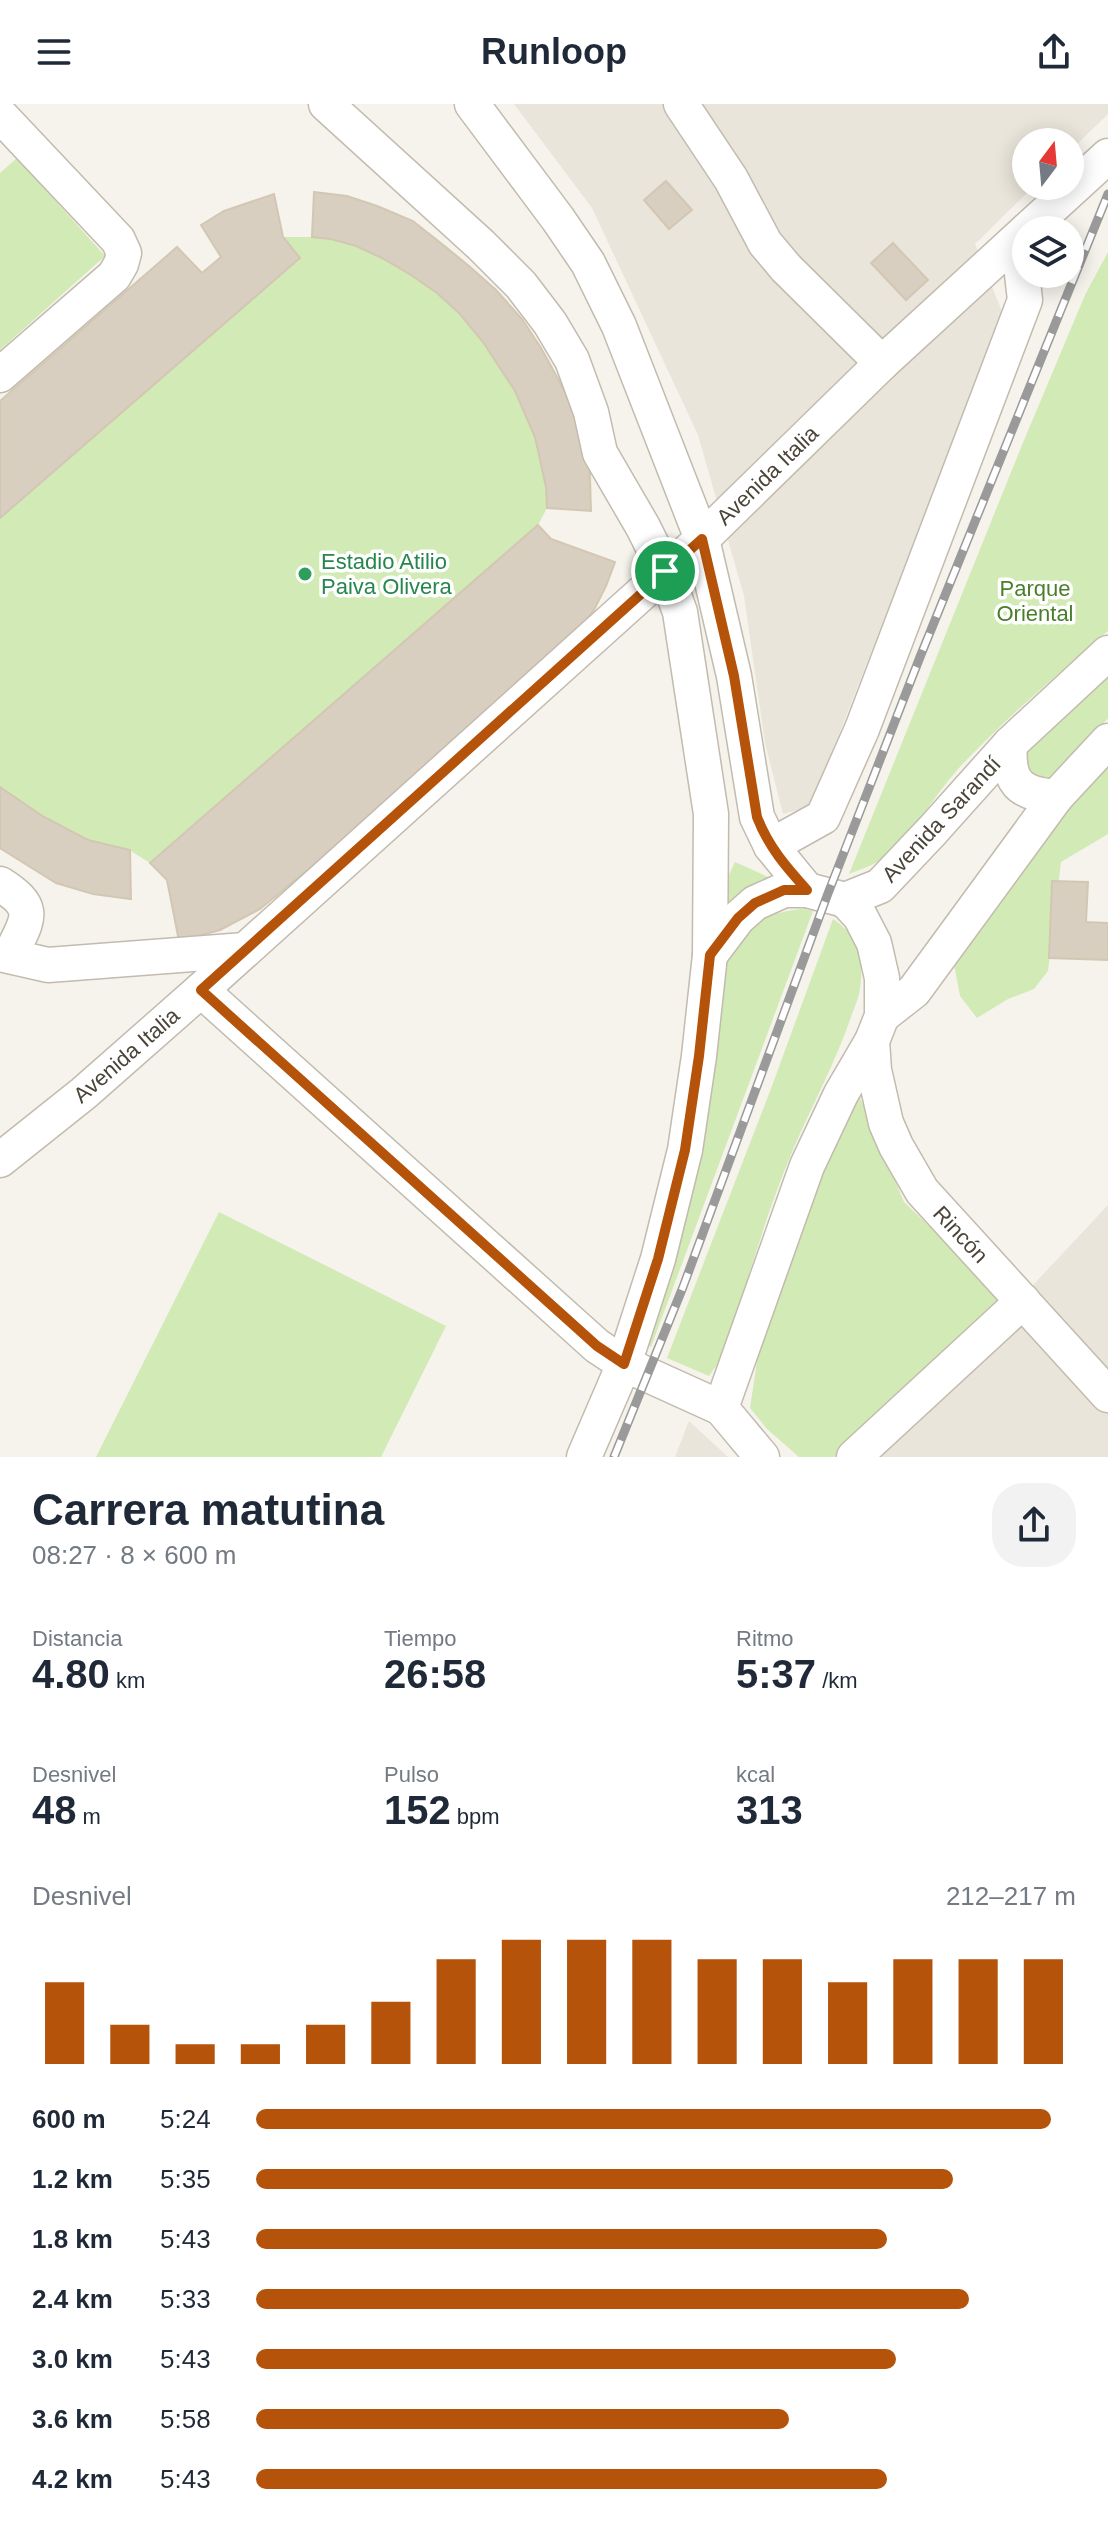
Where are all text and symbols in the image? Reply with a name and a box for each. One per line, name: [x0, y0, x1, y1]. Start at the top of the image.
icon: menu: [32, 30, 76, 74]
icon: share: [1032, 30, 1076, 74]
text: Runloop: [481, 31, 627, 72]
north arrow: [1012, 128, 1084, 200]
map controls: [1012, 128, 1084, 288]
button: layers: [1012, 216, 1084, 288]
street label: Avenida Italia: [711, 420, 824, 530]
pin: [631, 537, 699, 605]
place label: Estadio Atilio Paiva Olivera: [321, 549, 453, 599]
icon: arrive: [643, 549, 687, 593]
marker: Estadio Atilio Paiva Olivera: [296, 565, 314, 583]
park label: Parque Oriental: [996, 576, 1074, 626]
street label: Avenida Sarandí: [877, 751, 1006, 887]
street label: Avenida Italia: [68, 1002, 185, 1108]
street label: Rincón: [928, 1201, 993, 1268]
button: share: [992, 1483, 1076, 1567]
text: Carrera matutina: [32, 1485, 384, 1534]
text: 08:27 · 8 × 600 m: [32, 1540, 237, 1570]
text: Distancia: [32, 1626, 122, 1651]
text: Tiempo: [384, 1626, 457, 1651]
text: Ritmo: [736, 1626, 793, 1651]
text: 4.80: [32, 1652, 110, 1696]
text: 26:58: [384, 1652, 486, 1696]
text: 5:37: [736, 1652, 816, 1696]
text: km: [110, 1668, 145, 1693]
text: /km: [816, 1668, 858, 1693]
text: Desnivel: [32, 1762, 116, 1787]
text: Pulso: [384, 1762, 439, 1787]
text: kcal: [736, 1762, 775, 1787]
text: 48: [32, 1788, 77, 1832]
text: 152: [384, 1788, 451, 1832]
text: 313: [736, 1788, 803, 1832]
text: m: [77, 1804, 101, 1829]
text: bpm: [451, 1804, 500, 1829]
text: Desnivel: [32, 1881, 132, 1911]
text: 212–217 m: [946, 1881, 1076, 1911]
text: 600 m: [32, 2104, 106, 2134]
text: 5:24: [160, 2104, 211, 2134]
text: 1.2 km: [32, 2164, 113, 2194]
text: 5:35: [160, 2164, 211, 2194]
text: 1.8 km: [32, 2224, 113, 2254]
text: 5:43: [160, 2224, 211, 2254]
text: 2.4 km: [32, 2284, 113, 2314]
text: 5:33: [160, 2284, 211, 2314]
text: 3.0 km: [32, 2344, 113, 2374]
text: 5:43: [160, 2344, 211, 2374]
text: 3.6 km: [32, 2404, 113, 2434]
text: 5:58: [160, 2404, 211, 2434]
text: 4.2 km: [32, 2464, 113, 2494]
text: 5:43: [160, 2464, 211, 2494]

